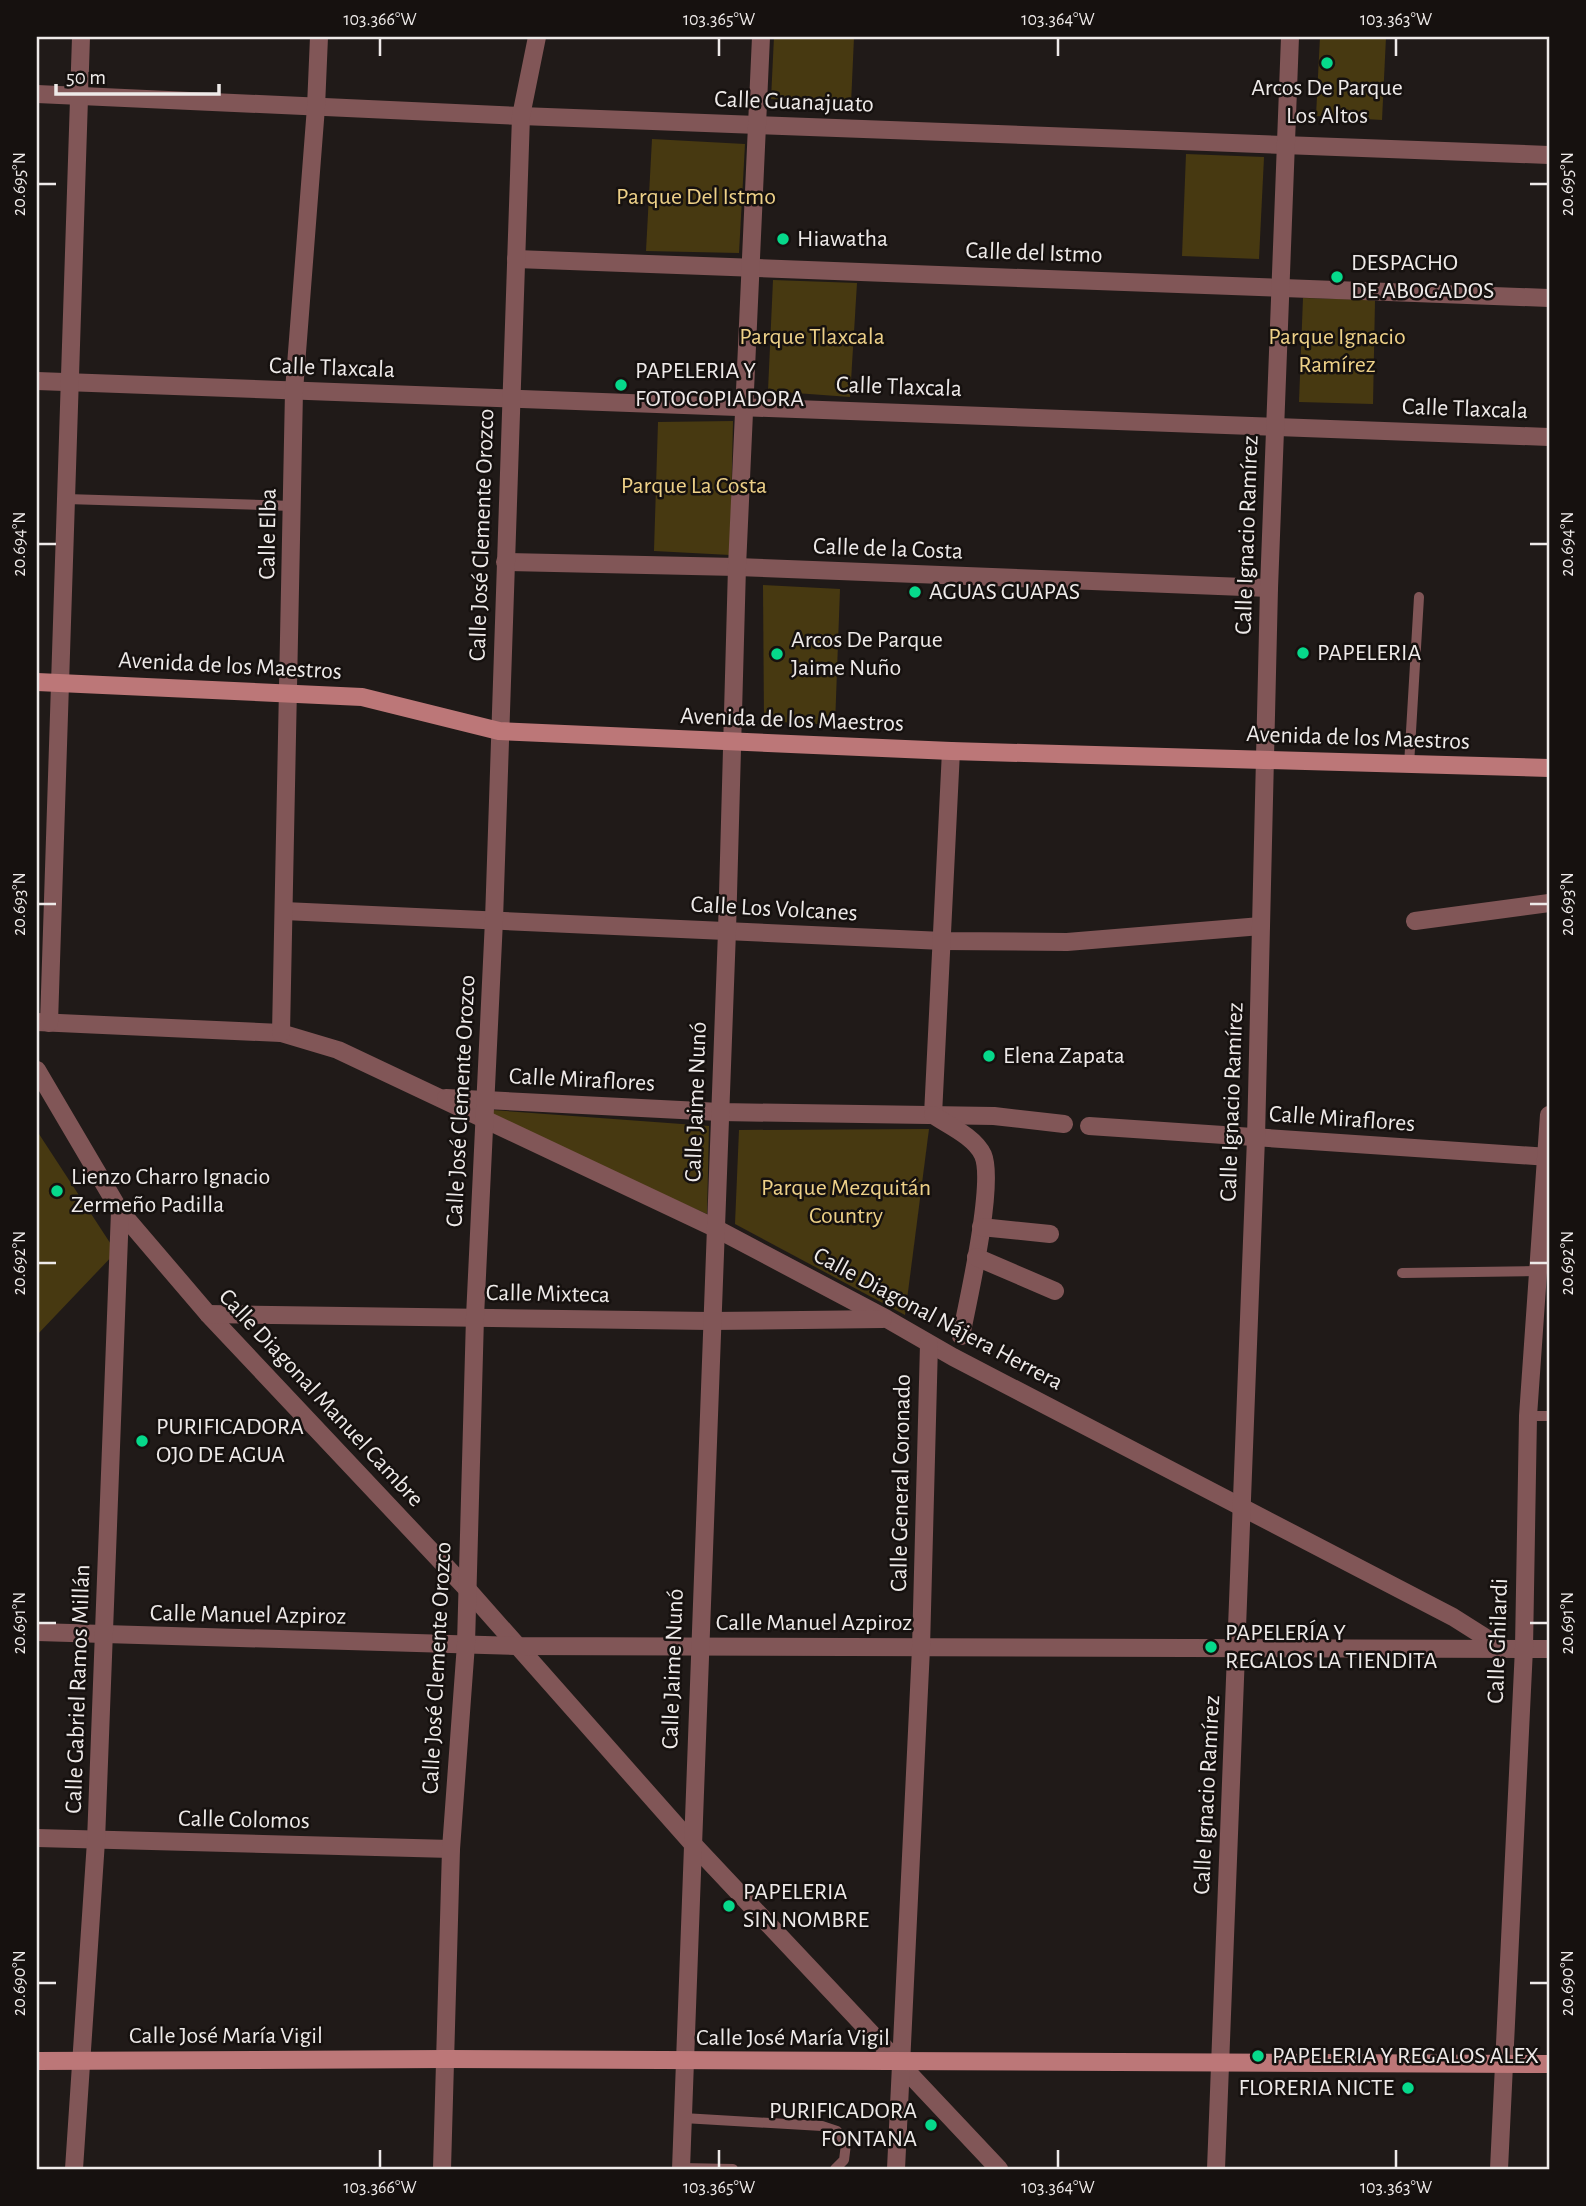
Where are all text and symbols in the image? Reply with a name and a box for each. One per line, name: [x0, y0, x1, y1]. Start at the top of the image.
text: 103.366°W: [343, 11, 417, 29]
text: 103.365°W: [683, 11, 755, 29]
text: 103.364°W: [1021, 11, 1095, 29]
text: 103.363°W: [1360, 11, 1432, 29]
scale bar: [56, 52, 219, 96]
marker: Arcos De Parque Los Altos: [1319, 55, 1335, 71]
text: 50 m: [66, 67, 106, 88]
place label: Arcos De Parque Los Altos: [1251, 76, 1403, 128]
street label: Calle Guanajuato: [714, 87, 874, 117]
text: 20.695°N: [11, 152, 29, 216]
text: 20.695°N: [1559, 152, 1577, 216]
park label: Parque Del Istmo: [616, 185, 776, 209]
place label: Hiawatha: [797, 227, 888, 251]
marker: Hiawatha: [775, 231, 791, 247]
street label: Calle del Istmo: [965, 239, 1103, 267]
place label: DESPACHO DE ABOGADOS: [1351, 251, 1494, 303]
marker: DESPACHO DE ABOGADOS: [1329, 269, 1345, 285]
park label: Parque Tlaxcala: [739, 325, 885, 349]
park label: Parque Ignacio Ramírez: [1268, 325, 1406, 377]
street label: Calle Tlaxcala: [269, 354, 395, 382]
place label: PAPELERIA Y FOTOCOPIADORA: [635, 359, 804, 411]
street label: Calle Tlaxcala: [836, 373, 962, 401]
marker: PAPELERIA Y FOTOCOPIADORA: [613, 377, 629, 393]
street label: Calle Tlaxcala: [1402, 395, 1528, 423]
street label: Calle José Clemente Orozco: [466, 408, 498, 662]
street label: Calle Ignacio Ramírez: [1232, 435, 1262, 635]
park label: Parque La Costa: [621, 474, 767, 498]
street label: Calle Elba: [255, 488, 281, 580]
text: 20.694°N: [11, 512, 29, 576]
text: 20.694°N: [1559, 512, 1577, 576]
street label: Calle de la Costa: [812, 534, 964, 564]
place label: AGUAS GUAPAS: [929, 580, 1080, 604]
marker: AGUAS GUAPAS: [907, 584, 923, 600]
place label: Arcos De Parque Jaime Nuño: [791, 628, 943, 680]
place label: PAPELERIA: [1317, 641, 1422, 665]
marker: PAPELERIA: [1295, 645, 1311, 661]
marker: Arcos De Parque Jaime Nuño: [769, 646, 785, 662]
street label: Avenida de los Maestros: [118, 648, 342, 684]
street label: Avenida de los Maestros: [680, 704, 904, 736]
street label: Avenida de los Maestros: [1246, 722, 1470, 754]
text: 20.693°N: [11, 872, 29, 936]
text: 20.693°N: [1559, 872, 1577, 936]
street label: Calle Los Volcanes: [690, 893, 858, 925]
street label: Calle José Clemente Orozco: [442, 974, 480, 1228]
street label: Calle Ignacio Ramírez: [1217, 1002, 1247, 1202]
street label: Calle Jaime Nunó: [681, 1021, 711, 1183]
place label: Elena Zapata: [1003, 1044, 1125, 1068]
marker: Elena Zapata: [981, 1048, 997, 1064]
street label: Calle Miraflores: [508, 1064, 656, 1096]
street label: Calle Miraflores: [1268, 1102, 1416, 1136]
place label: Lienzo Charro Ignacio Zermeño Padilla: [71, 1165, 270, 1217]
park label: Parque Mezquitán Country: [761, 1176, 931, 1228]
marker: Lienzo Charro Ignacio Zermeño Padilla: [49, 1183, 65, 1199]
text: 20.692°N: [11, 1231, 29, 1295]
text: 20.692°N: [1559, 1231, 1577, 1295]
street label: Calle Diagonal Nájera Herrera: [809, 1243, 1067, 1395]
street label: Calle Mixteca: [486, 1281, 610, 1307]
street label: Calle Diagonal Manuel Cambre: [214, 1285, 428, 1511]
street label: Calle General Coronado: [887, 1374, 915, 1592]
place label: PURIFICADORA OJO DE AGUA: [156, 1415, 304, 1467]
marker: PURIFICADORA OJO DE AGUA: [134, 1433, 150, 1449]
street label: Calle José Clemente Orozco: [418, 1541, 456, 1795]
street label: Calle Gabriel Ramos Millán: [62, 1564, 94, 1814]
street label: Calle Ghilardi: [1484, 1578, 1512, 1704]
street label: Calle Jaime Nunó: [658, 1588, 688, 1750]
text: 20.691°N: [11, 1592, 29, 1654]
text: 20.691°N: [1559, 1592, 1577, 1654]
street label: Calle Manuel Azpiroz: [150, 1601, 346, 1629]
street label: Calle Manuel Azpiroz: [716, 1611, 912, 1635]
place label: PAPELERÍA Y REGALOS LA TIENDITA: [1225, 1619, 1437, 1673]
marker: PAPELERÍA Y REGALOS LA TIENDITA: [1203, 1639, 1219, 1655]
street label: Calle Ignacio Ramírez: [1190, 1695, 1224, 1895]
street label: Calle Colomos: [178, 1807, 310, 1833]
place label: PAPELERIA SIN NOMBRE: [743, 1880, 869, 1932]
marker: PAPELERIA SIN NOMBRE: [721, 1898, 737, 1914]
text: 20.690°N: [11, 1950, 29, 2016]
text: 20.690°N: [1559, 1950, 1577, 2016]
street label: Calle José María Vigil: [129, 2024, 323, 2048]
street label: Calle José María Vigil: [696, 2026, 890, 2050]
place label: PAPELERIA Y REGALOS ALEX: [1272, 2044, 1539, 2068]
marker: PAPELERIA Y REGALOS ALEX: [1250, 2048, 1266, 2064]
place label: FLORERIA NICTE: [1239, 2076, 1394, 2100]
marker: FLORERIA NICTE: [1400, 2080, 1416, 2096]
place label: PURIFICADORA FONTANA: [769, 2099, 917, 2151]
marker: PURIFICADORA FONTANA: [923, 2117, 939, 2133]
text: 103.366°W: [343, 2179, 417, 2197]
text: 103.365°W: [683, 2179, 755, 2197]
text: 103.364°W: [1021, 2179, 1095, 2197]
text: 103.363°W: [1360, 2179, 1432, 2197]

